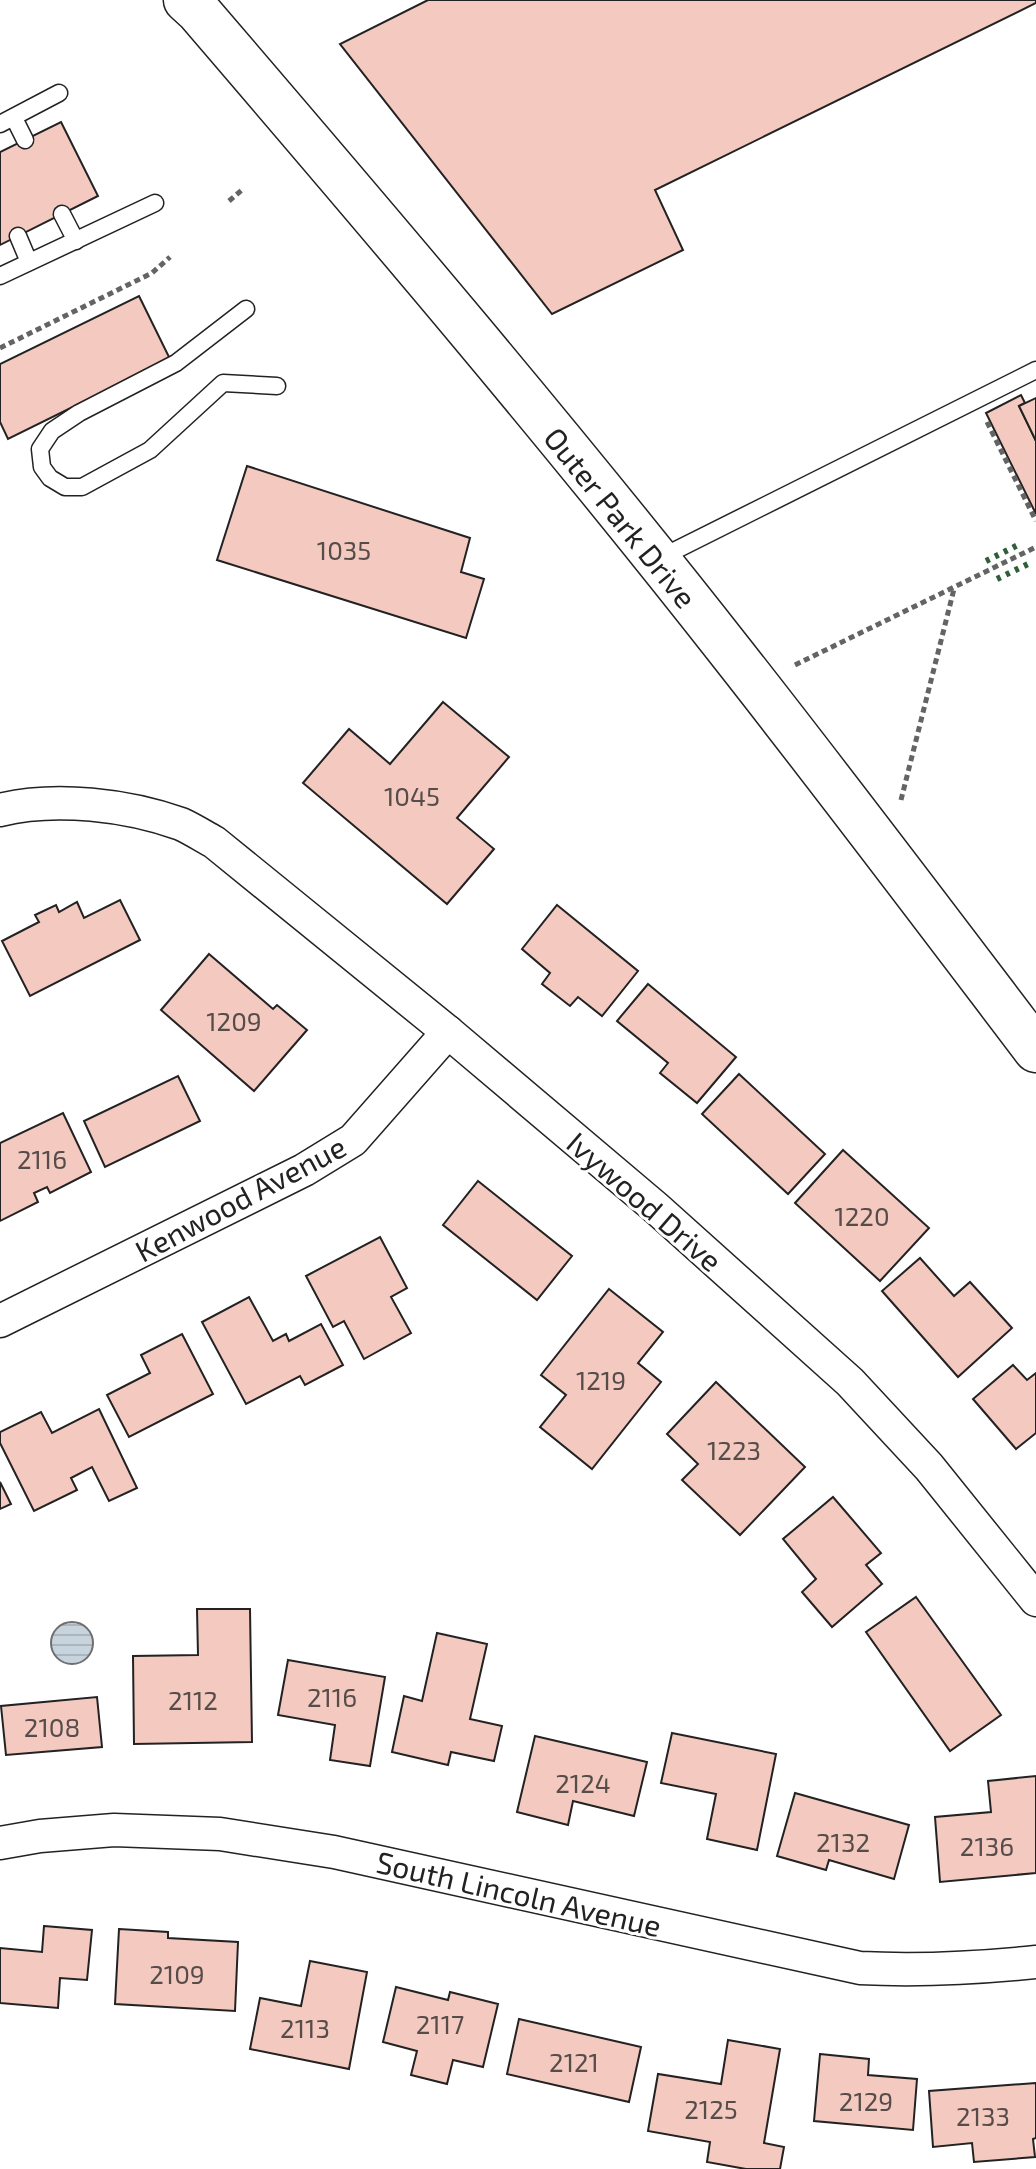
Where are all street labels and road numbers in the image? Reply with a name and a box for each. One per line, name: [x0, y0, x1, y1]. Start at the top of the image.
street label: Outer Park Drive: [537, 420, 705, 614]
street label: Ivywood Drive: [560, 1124, 730, 1278]
street label: Kenwood Avenue: [129, 1127, 351, 1269]
street label: South Lincoln Avenue: [373, 1843, 665, 1943]

